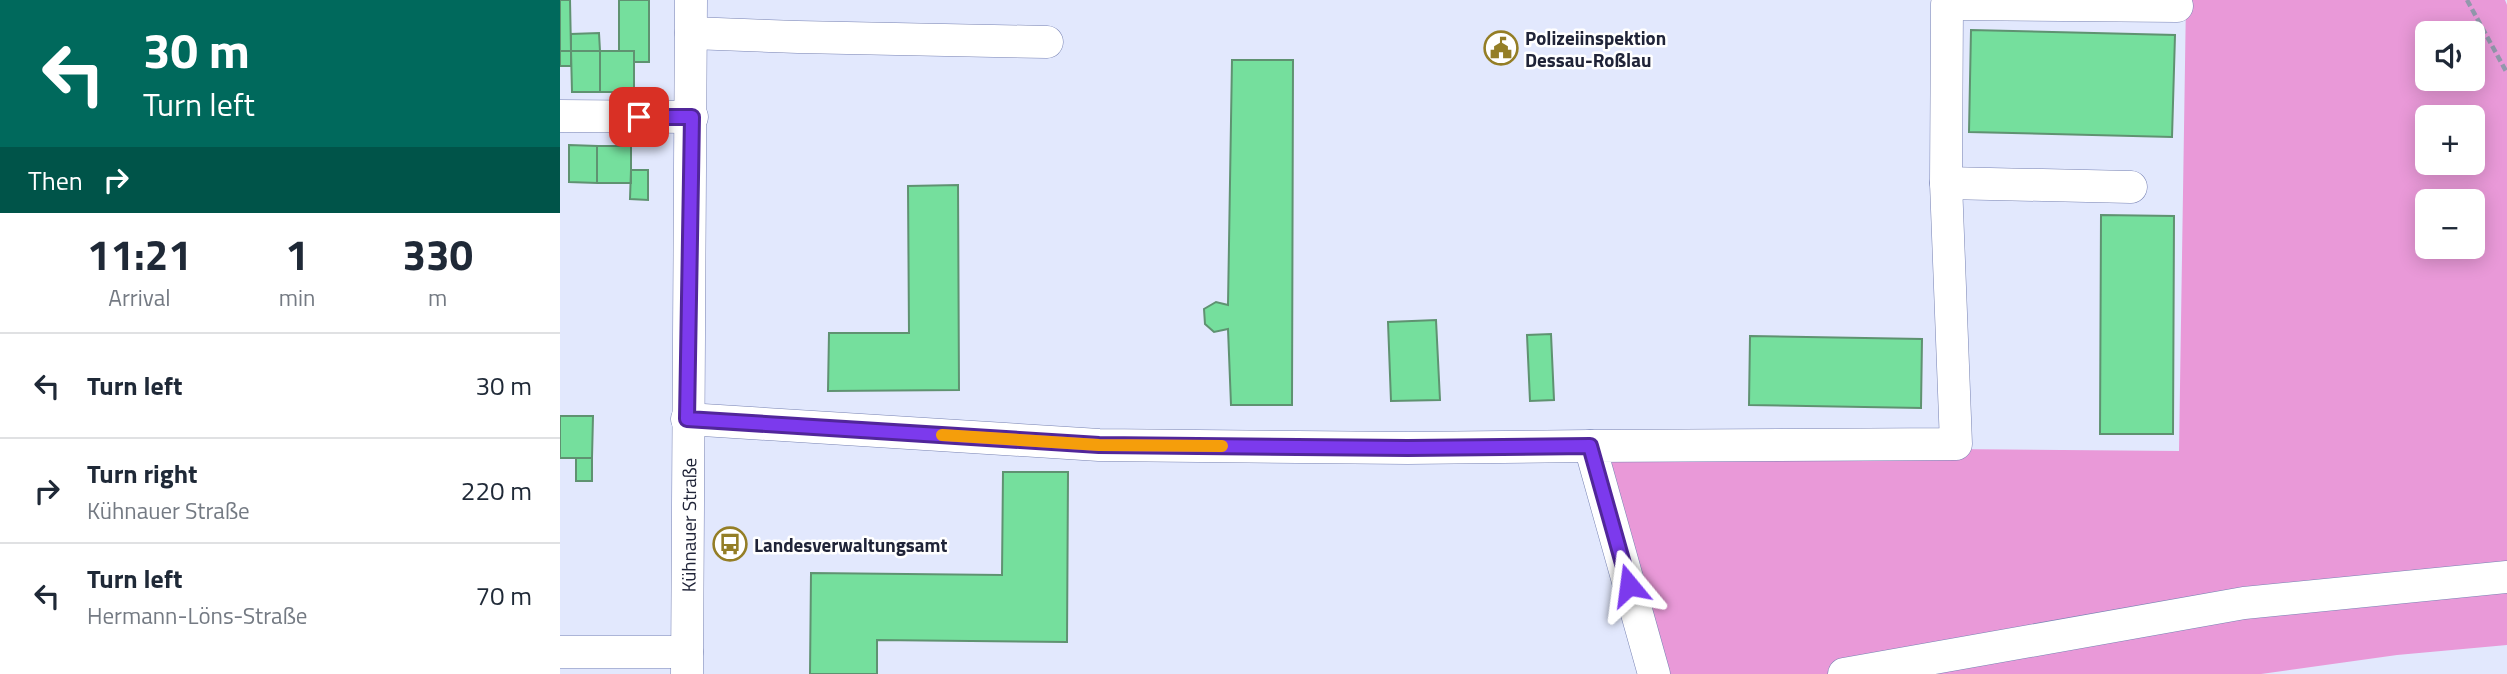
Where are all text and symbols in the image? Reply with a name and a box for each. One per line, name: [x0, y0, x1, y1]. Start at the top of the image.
text: 30 m: [143, 12, 250, 87]
map controls: [2415, 21, 2485, 259]
button: sound: [2415, 21, 2485, 91]
place label: Polizeiinspektion Dessau-Roßlau: [1525, 23, 1666, 74]
icon: left: [28, 28, 119, 119]
public building icon: Polizeiinspektion Dessau-Roßlau: [1482, 29, 1520, 67]
text: Turn left: [143, 80, 255, 128]
pin: [609, 87, 669, 147]
icon: arrive: [620, 98, 658, 136]
button: +: [2415, 105, 2485, 175]
text: Then: [28, 161, 83, 200]
icon: right: [97, 161, 135, 199]
button: −: [2415, 189, 2485, 259]
text: 11:21: [87, 222, 192, 286]
text: 1: [285, 222, 309, 286]
text: 330: [402, 222, 473, 286]
text: Arrival: [108, 280, 171, 315]
text: min: [279, 280, 315, 315]
text: m: [428, 280, 447, 315]
text: Turn left: [87, 366, 182, 405]
text: 30 m: [475, 366, 532, 405]
icon: left: [28, 367, 66, 405]
text: Turn right: [87, 454, 198, 493]
street label: Kühnauer Straße: [673, 458, 703, 592]
text: 220 m: [461, 471, 532, 510]
icon: right: [28, 472, 66, 510]
text: Kühnauer Straße: [87, 493, 250, 528]
bus stop icon: Landesverwaltungsamt: [711, 525, 749, 563]
place label: Landesverwaltungsamt: [754, 530, 947, 559]
position arrow: [1592, 548, 1666, 622]
text: Turn left: [87, 559, 182, 598]
text: 70 m: [475, 576, 532, 615]
icon: left: [28, 577, 66, 615]
text: Hermann-Löns-Straße: [87, 598, 307, 633]

